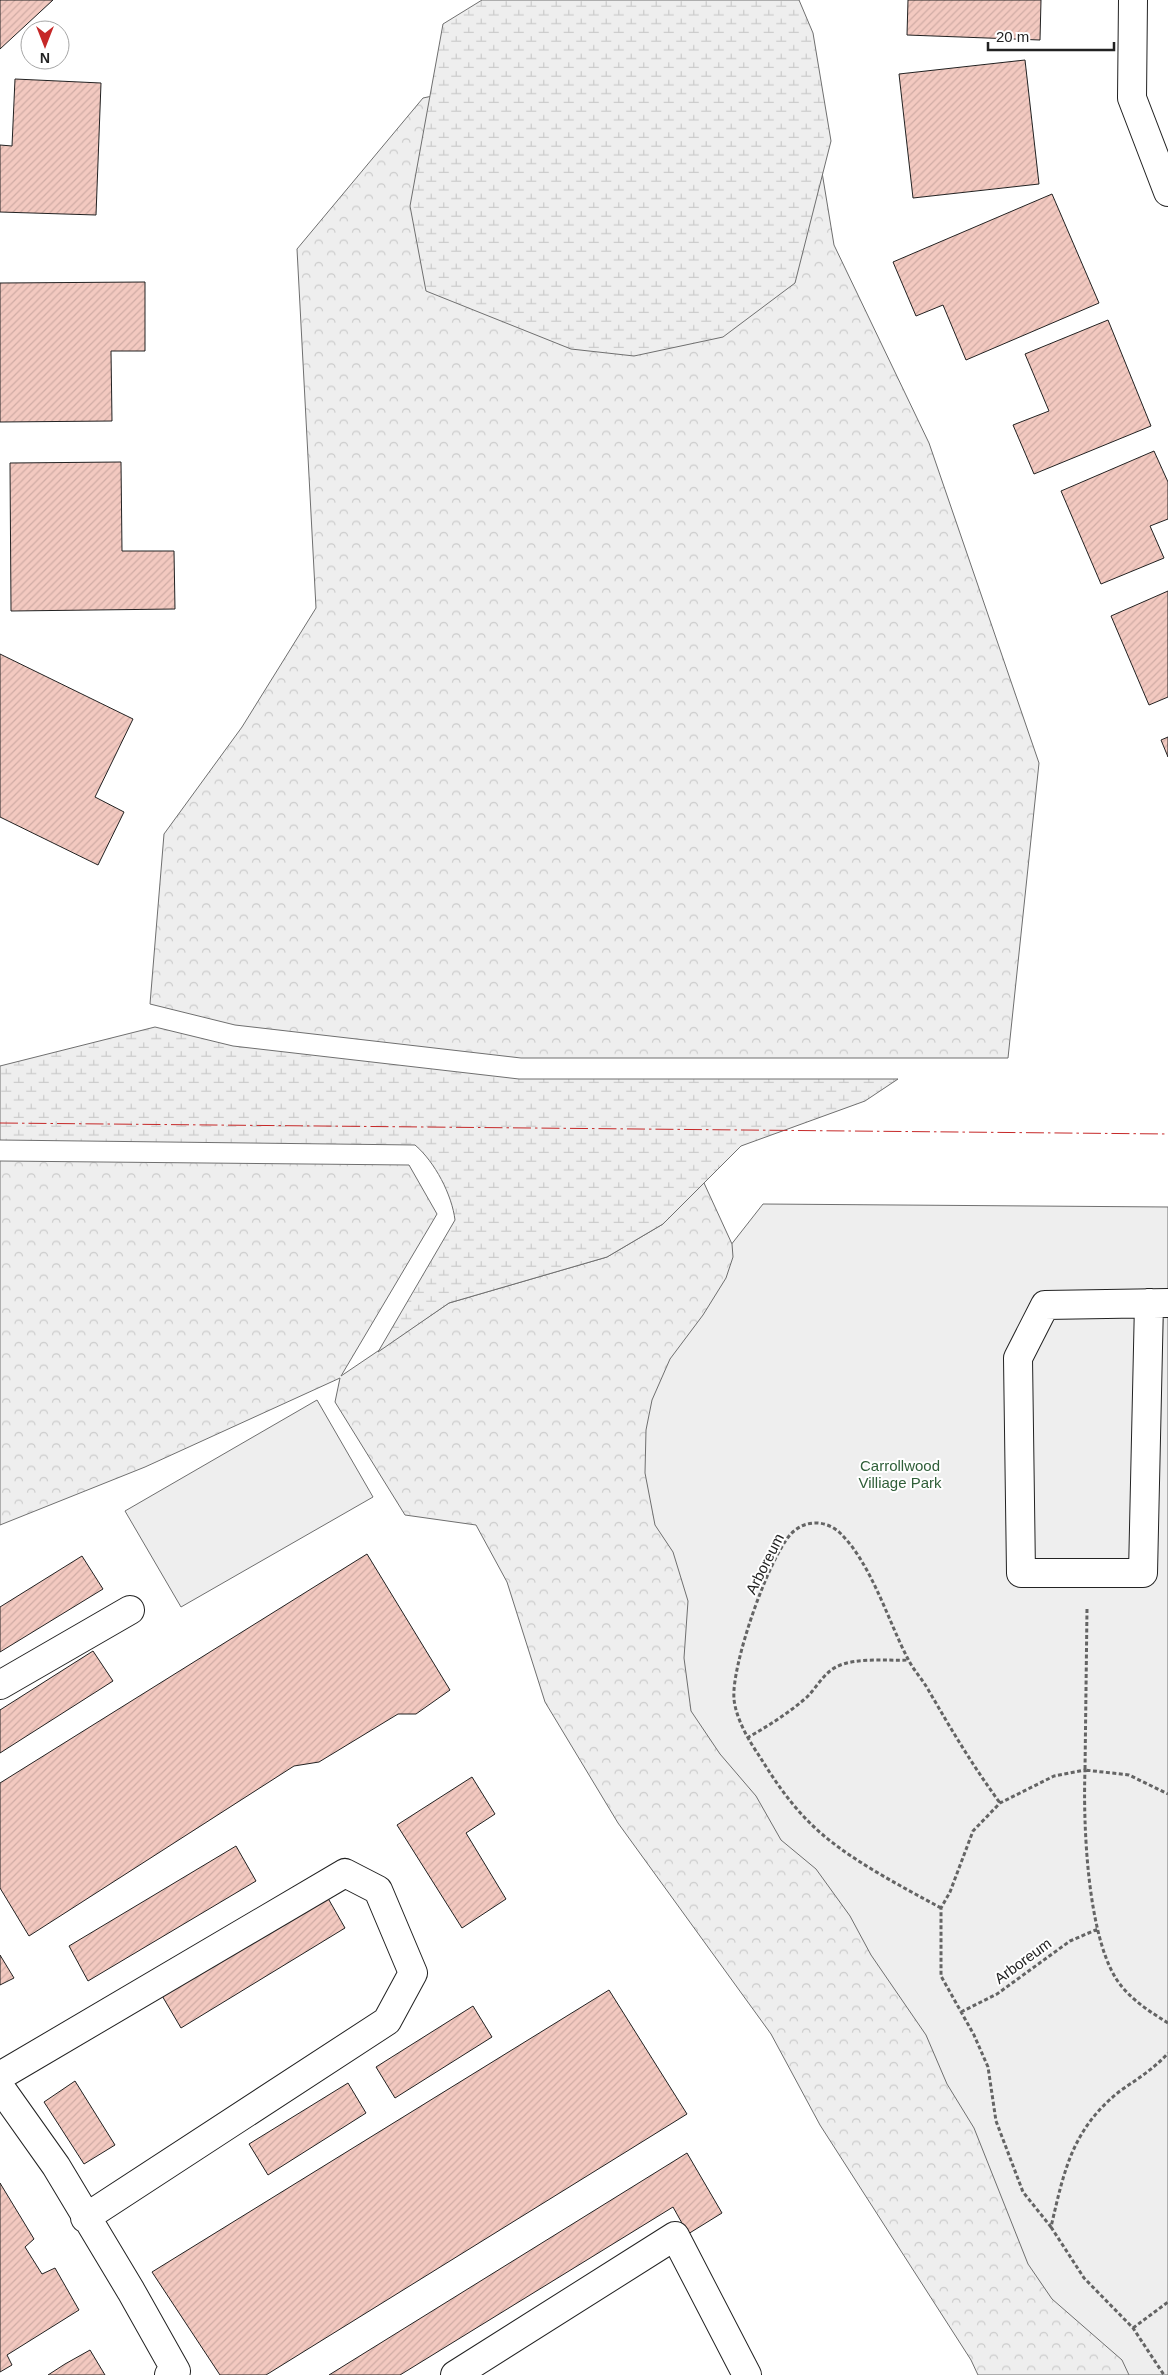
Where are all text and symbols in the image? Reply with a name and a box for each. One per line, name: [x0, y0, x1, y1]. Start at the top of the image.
north arrow: [20, 20, 70, 70]
scale bar: [988, 20, 1114, 52]
text: 20 m: [996, 28, 1029, 45]
text: N: [40, 50, 50, 66]
park label: Carrollwood Villiage Park: [858, 1457, 942, 1491]
street label: Arboreum: [742, 1531, 787, 1597]
street label: Arboreum: [991, 1934, 1054, 1987]

